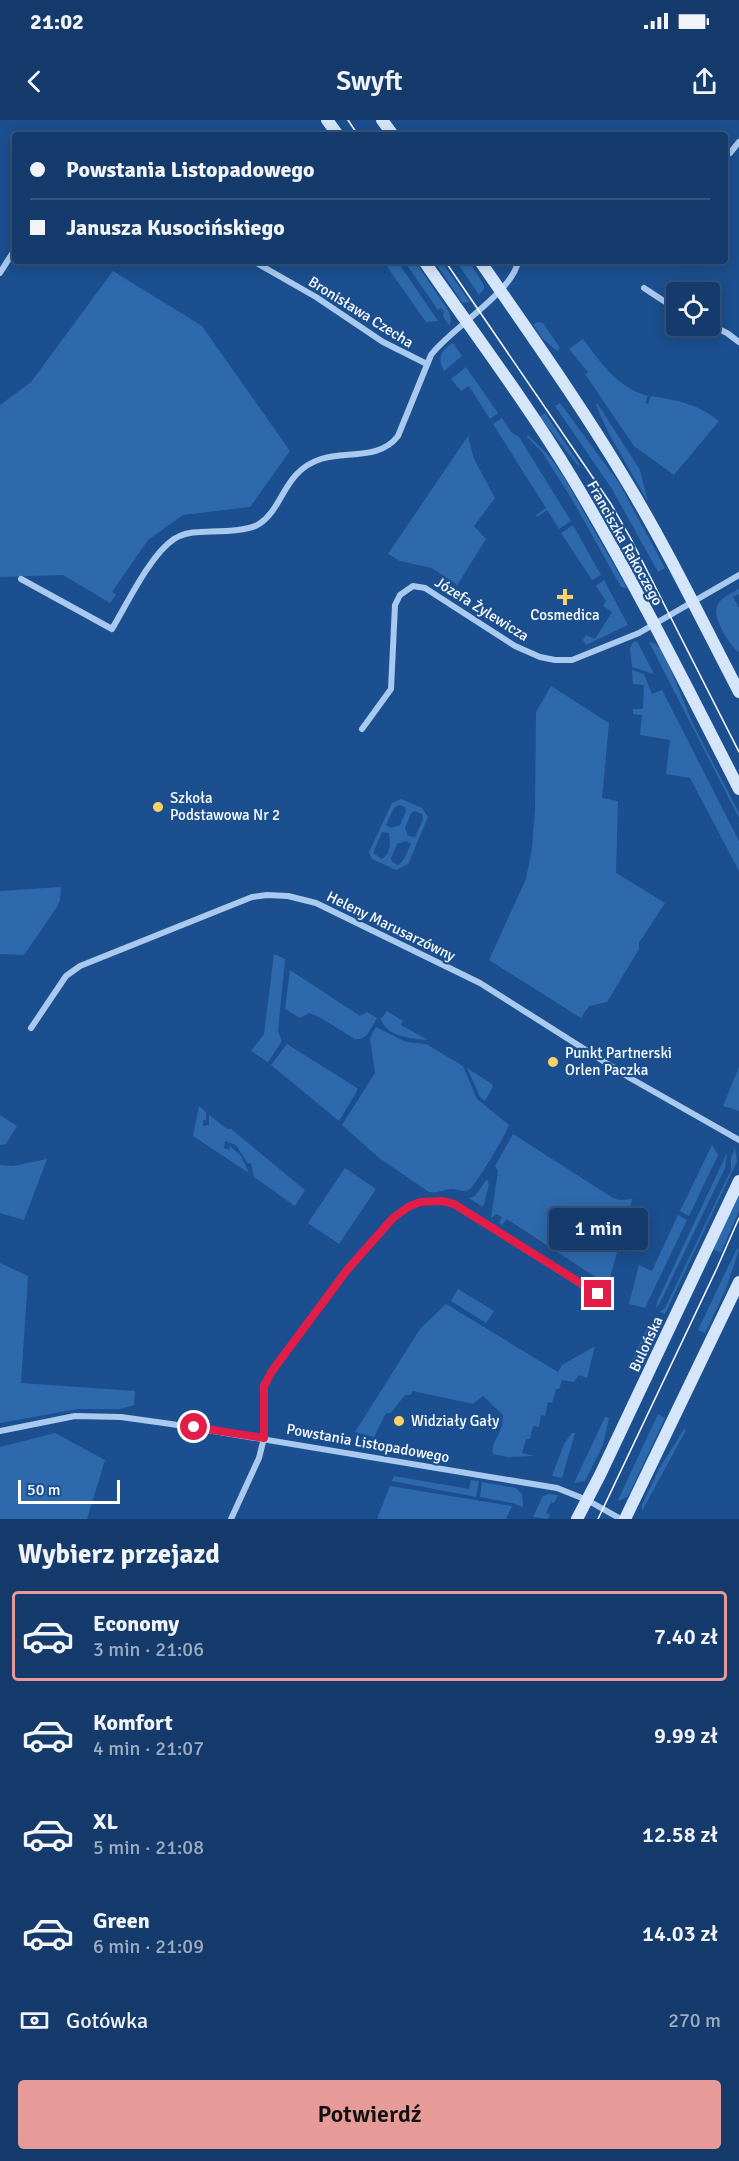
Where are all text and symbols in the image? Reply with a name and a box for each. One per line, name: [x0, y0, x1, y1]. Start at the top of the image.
text: 21:02: [30, 8, 84, 35]
icon: back: [18, 65, 51, 98]
text: Swyft: [336, 65, 403, 98]
icon: share: [688, 65, 721, 98]
text: Powstania Listopadowego: [66, 156, 315, 183]
text: Janusza Kusocińskiego: [66, 214, 285, 241]
street label: Bronisława Czecha: [305, 272, 417, 352]
map controls: [666, 282, 720, 336]
button: locate: [666, 282, 720, 336]
street label: Franciszka Rakoczego: [583, 477, 667, 609]
street label: Józefa Żylewicza: [432, 573, 532, 645]
marker: Cosmedica: [558, 590, 572, 604]
place label: Cosmedica: [530, 606, 600, 624]
place label: Szkoła Podstawowa Nr 2: [170, 789, 280, 824]
marker: Szkoła Podstawowa Nr 2: [151, 800, 165, 814]
street label: Heleny Marusarzówny: [324, 887, 458, 965]
place label: Punkt Partnerski Orlen Paczka: [565, 1044, 672, 1079]
marker: Punkt Partnerski Orlen Paczka: [546, 1055, 560, 1069]
callout: 1 min: [548, 1207, 648, 1249]
text: 1 min: [575, 1216, 622, 1241]
route end: [584, 1280, 611, 1307]
street label: Bulońska: [625, 1313, 667, 1375]
place label: Widziały Gały: [411, 1412, 499, 1430]
route start: [180, 1413, 207, 1440]
marker: Widziały Gały: [392, 1414, 406, 1428]
street label: Powstania Listopadowego: [285, 1420, 451, 1466]
scale bar: [18, 1477, 120, 1504]
text: 50 m: [27, 1480, 61, 1500]
text: Wybierz przejazd: [18, 1538, 220, 1571]
icon: car: [21, 1609, 75, 1663]
text: Economy: [93, 1610, 179, 1637]
text: 7.40 zł: [654, 1623, 718, 1650]
text: 3 min · 21:06: [93, 1637, 204, 1662]
icon: car: [21, 1708, 75, 1762]
text: Komfort: [93, 1709, 173, 1736]
text: 9.99 zł: [654, 1722, 718, 1749]
text: 4 min · 21:07: [93, 1736, 204, 1761]
icon: car: [21, 1807, 75, 1861]
text: XL: [93, 1808, 118, 1835]
text: 12.58 zł: [642, 1821, 718, 1848]
text: 5 min · 21:08: [93, 1835, 204, 1860]
icon: car: [21, 1906, 75, 1960]
text: Green: [93, 1907, 150, 1934]
text: 14.03 zł: [642, 1920, 718, 1947]
text: 6 min · 21:09: [93, 1934, 204, 1959]
icon: cash: [18, 2004, 51, 2037]
text: Gotówka: [66, 2007, 148, 2034]
text: 270 m: [668, 2008, 721, 2033]
button: Potwierdź: [18, 2080, 721, 2149]

